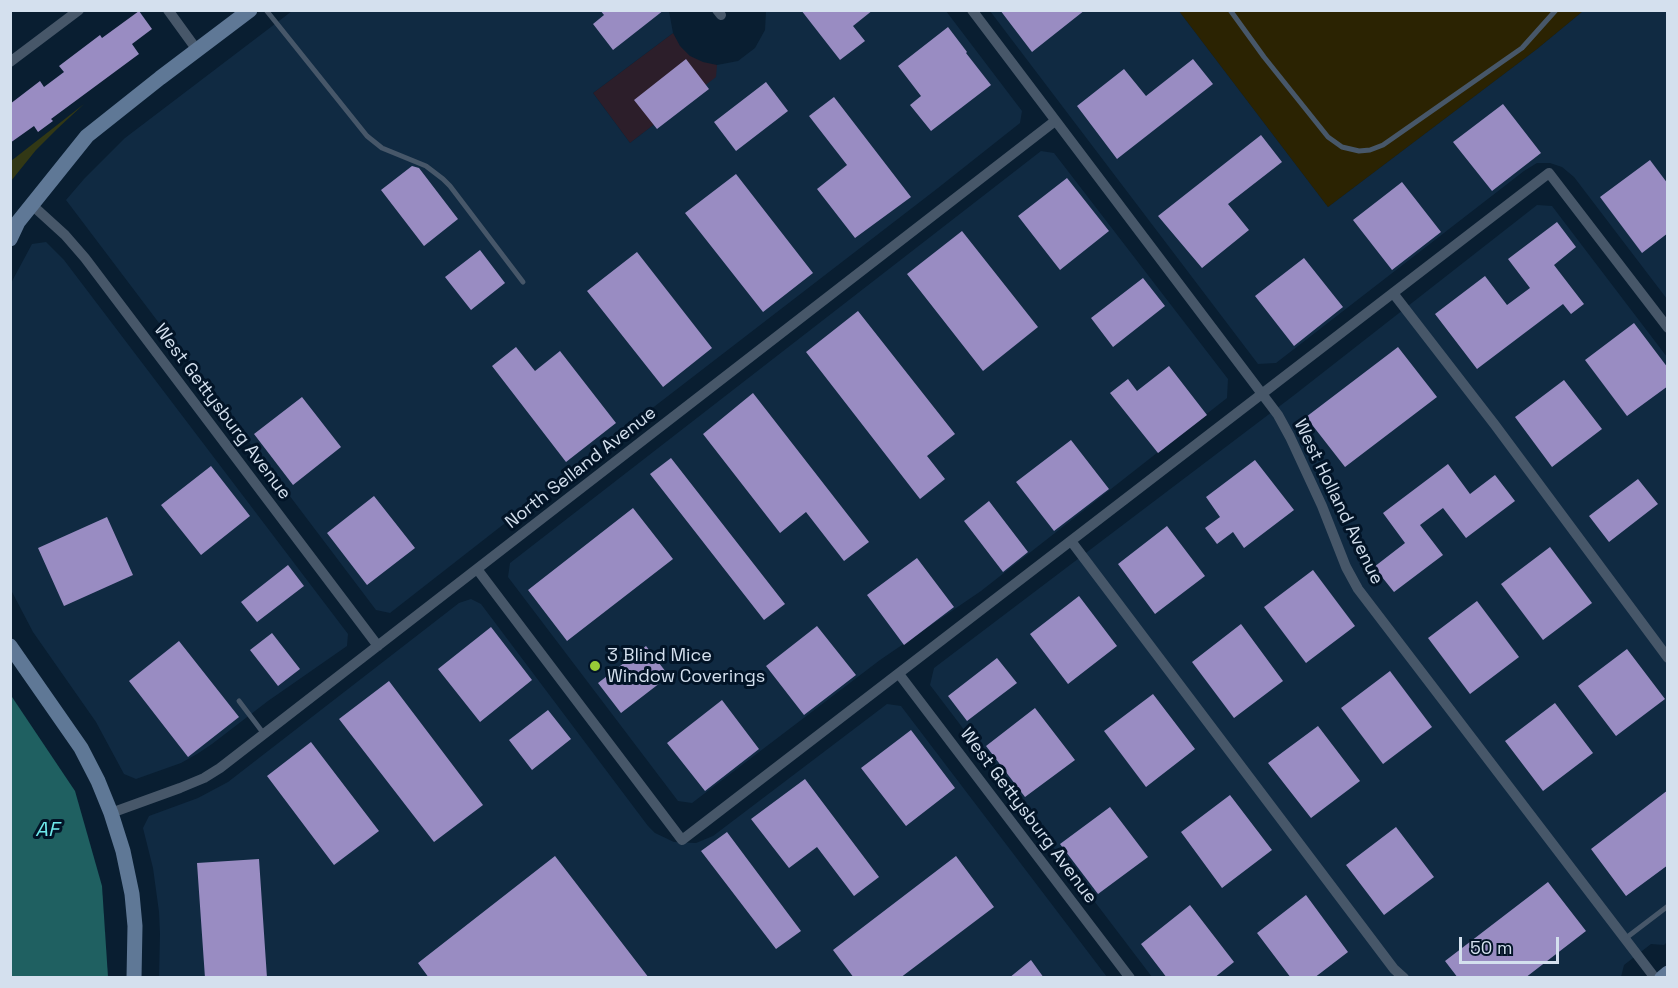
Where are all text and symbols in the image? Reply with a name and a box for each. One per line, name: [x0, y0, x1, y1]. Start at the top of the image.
street label: West Gettysburg Avenue: [149, 320, 295, 504]
street label: North Selland Avenue: [501, 402, 661, 534]
street label: West Holland Avenue: [1289, 416, 1387, 588]
place label: 3 Blind Mice Window Coverings: [607, 645, 765, 688]
marker: 3 Blind Mice Window Coverings: [588, 659, 602, 673]
street label: West Gettysburg Avenue: [955, 724, 1101, 908]
water label: AF: [35, 819, 59, 843]
scale bar: [1462, 925, 1562, 963]
text: 50 m: [1470, 936, 1512, 959]

